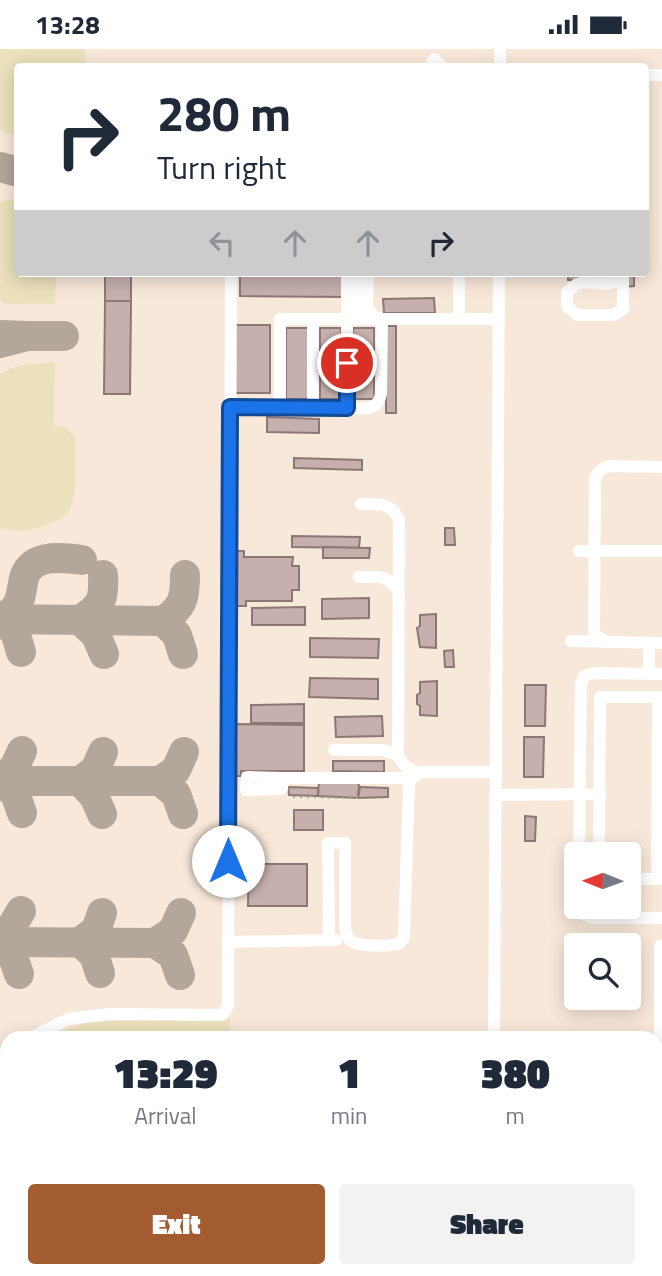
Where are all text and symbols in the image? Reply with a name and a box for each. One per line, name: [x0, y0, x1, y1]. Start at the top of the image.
text: 13:28: [35, 5, 100, 44]
text: 280 m: [157, 75, 291, 150]
icon: right: [42, 91, 133, 182]
text: Turn right: [157, 143, 286, 191]
icon: left: [203, 224, 241, 262]
icon: ahead: [276, 224, 314, 262]
icon: ahead: [349, 224, 387, 262]
icon: right: [422, 224, 460, 262]
pin: [317, 333, 377, 393]
icon: arrive: [328, 344, 366, 382]
position arrow: [191, 824, 265, 898]
north arrow: [564, 842, 640, 919]
map controls: [564, 842, 641, 1010]
button: search: [564, 933, 641, 1010]
text: 13:29: [113, 1040, 218, 1104]
text: 1: [338, 1040, 361, 1104]
text: 380: [481, 1040, 550, 1104]
text: Arrival: [134, 1098, 197, 1133]
text: min: [331, 1098, 367, 1133]
text: m: [506, 1098, 525, 1133]
button: Exit: [28, 1184, 325, 1264]
button: Share: [339, 1184, 635, 1264]

